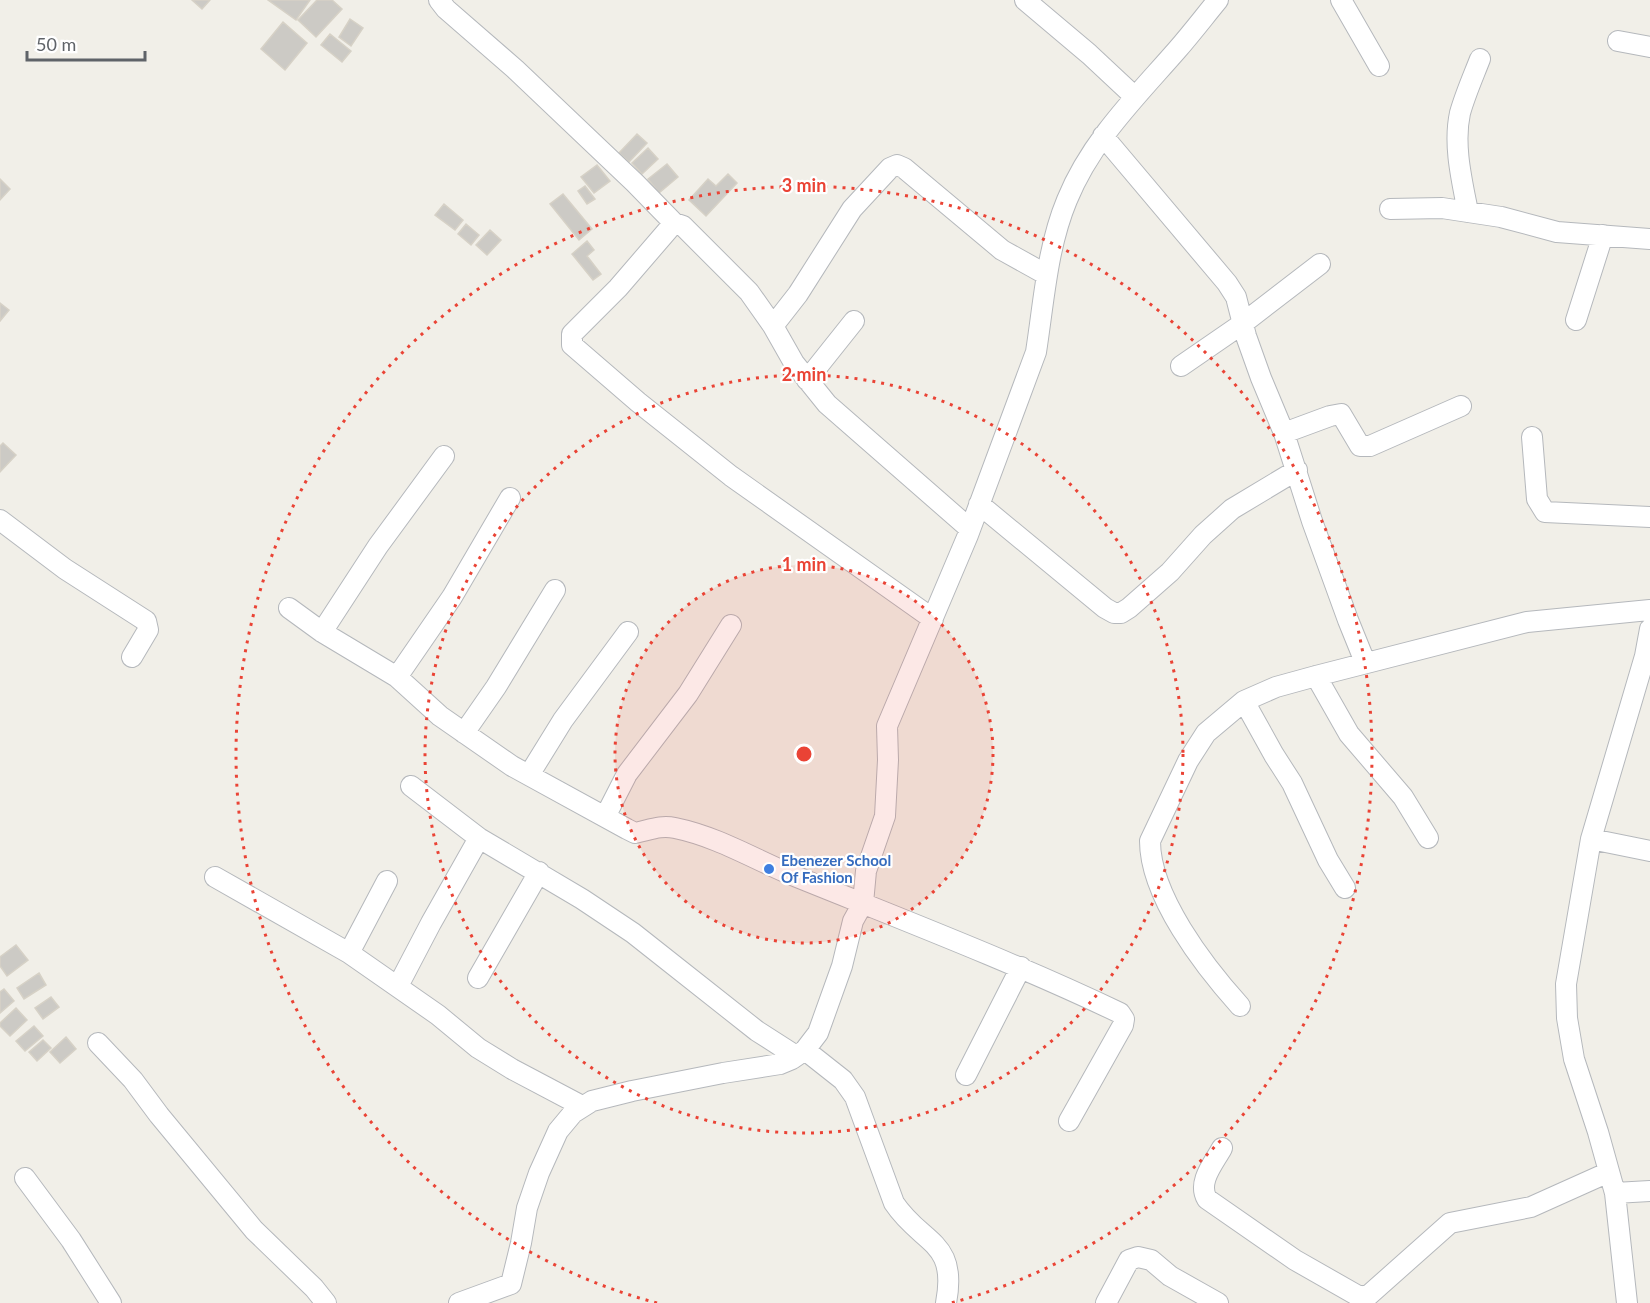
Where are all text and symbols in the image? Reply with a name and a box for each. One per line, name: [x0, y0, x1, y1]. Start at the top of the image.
scale bar: [27, 24, 146, 62]
text: 50 m: [36, 33, 76, 55]
text: 3 min: [782, 174, 826, 196]
text: 2 min: [782, 363, 826, 385]
text: 1 min: [782, 553, 826, 575]
centre of rings: [794, 744, 814, 764]
place label: Ebenezer School Of Fashion: [781, 851, 891, 886]
marker: Ebenezer School Of Fashion: [762, 862, 776, 876]

